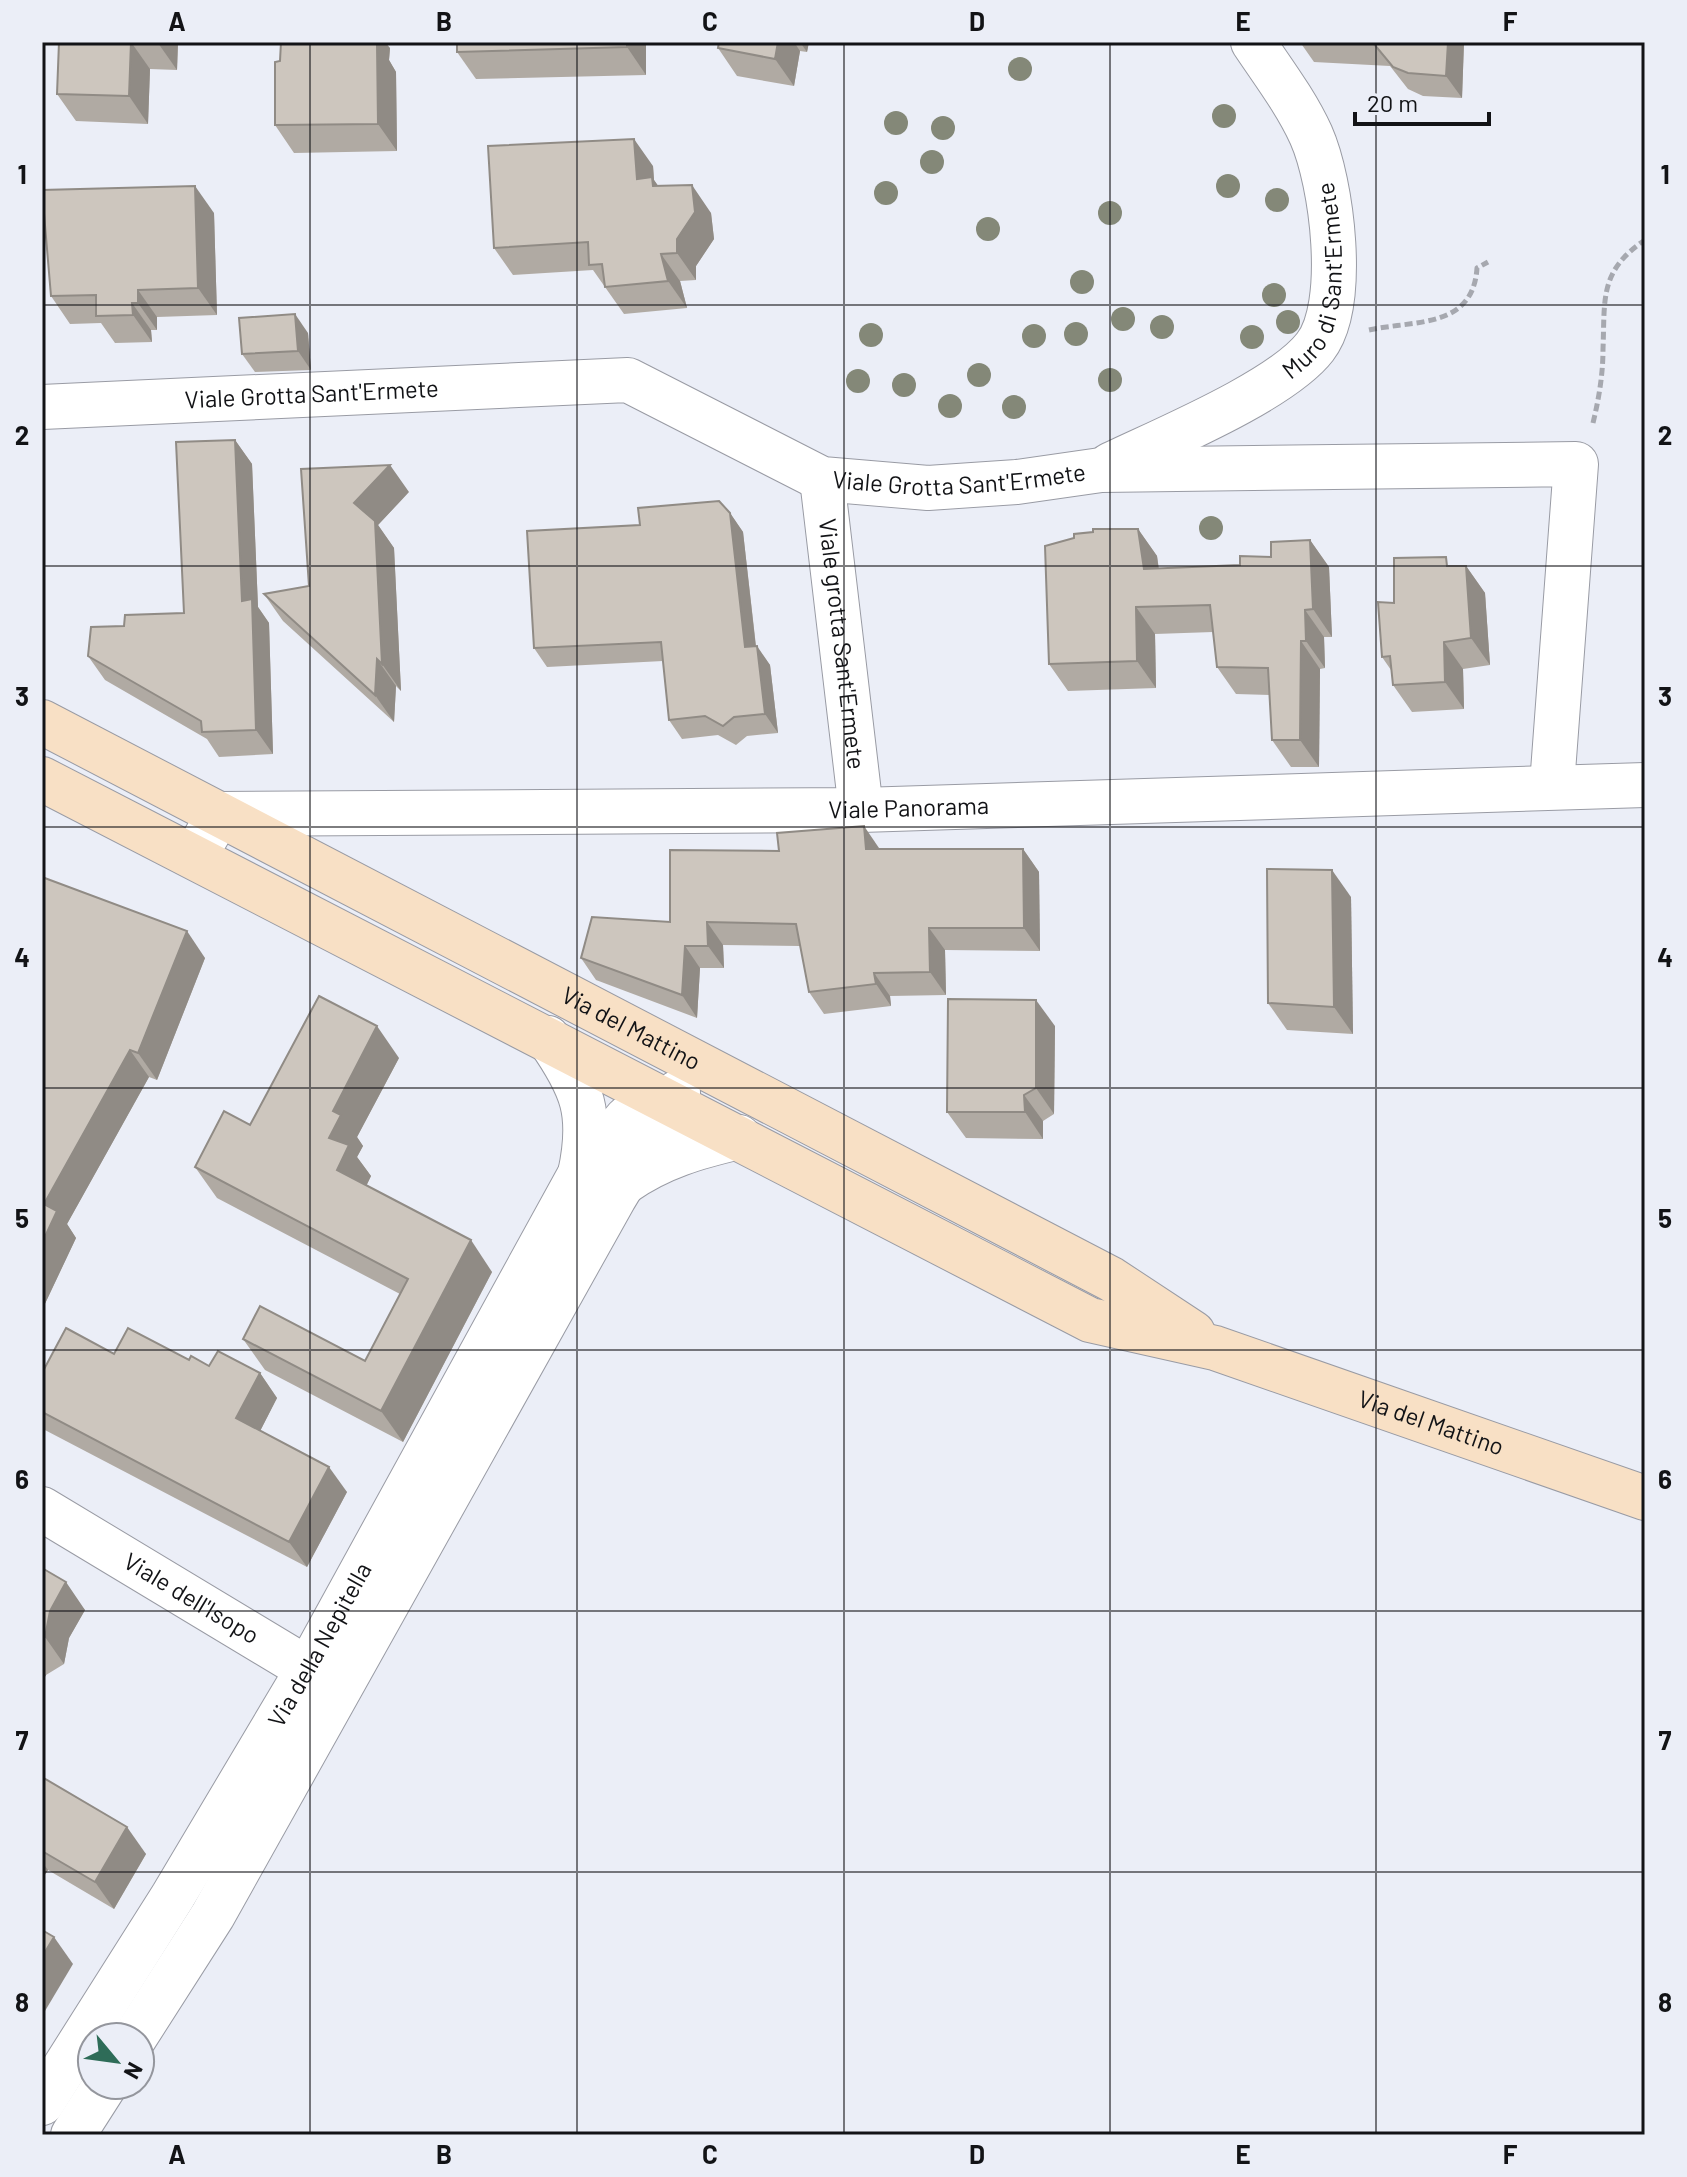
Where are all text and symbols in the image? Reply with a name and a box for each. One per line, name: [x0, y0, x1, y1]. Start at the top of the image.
text: A: [168, 5, 186, 36]
text: B: [436, 5, 452, 36]
text: C: [702, 5, 718, 36]
text: D: [969, 5, 985, 36]
text: E: [1235, 5, 1251, 36]
text: F: [1503, 5, 1518, 36]
scale bar: [1355, 76, 1489, 126]
text: 20 m: [1367, 88, 1418, 117]
text: 1: [17, 158, 27, 189]
text: 1: [1660, 158, 1670, 189]
street label: Muro di Sant'Ermete: [1276, 180, 1347, 384]
street label: Viale Grotta Sant'Ermete: [184, 373, 439, 413]
text: 2: [15, 419, 29, 450]
text: 2: [1658, 419, 1672, 450]
street label: Viale Grotta Sant'Ermete: [831, 456, 1087, 501]
street label: Viale grotta Sant'Ermete: [814, 517, 872, 771]
text: 3: [15, 680, 29, 711]
text: 3: [1658, 680, 1672, 711]
street label: Viale Panorama: [828, 790, 989, 823]
text: 4: [14, 941, 30, 972]
text: 4: [1657, 941, 1673, 972]
street label: Via del Mattino: [557, 979, 706, 1076]
text: 5: [15, 1202, 29, 1233]
text: 5: [1658, 1202, 1672, 1233]
street label: Via del Mattino: [1355, 1383, 1508, 1461]
text: 6: [15, 1463, 29, 1494]
text: 6: [1658, 1463, 1672, 1494]
street label: Viale dell'Isopo: [119, 1546, 265, 1649]
street label: Via della Nepitella: [261, 1557, 377, 1732]
text: 7: [16, 1724, 29, 1755]
text: 7: [1659, 1724, 1672, 1755]
text: 8: [15, 1986, 29, 2017]
text: 8: [1658, 1986, 1672, 2017]
north arrow: [76, 2021, 156, 2101]
text: N: [119, 2058, 149, 2084]
text: A: [168, 2138, 186, 2169]
text: B: [436, 2138, 452, 2169]
text: C: [702, 2138, 718, 2169]
text: D: [969, 2138, 985, 2169]
text: E: [1235, 2138, 1251, 2169]
text: F: [1503, 2138, 1518, 2169]

